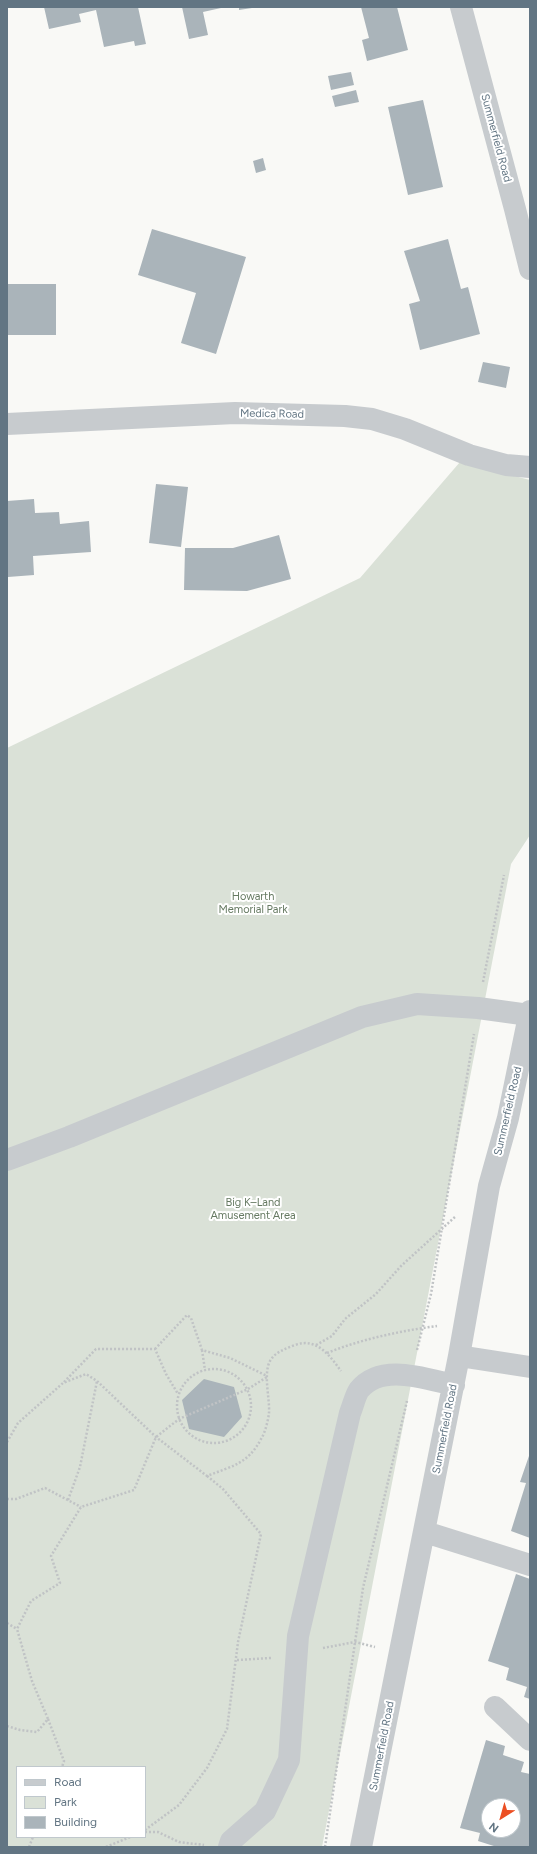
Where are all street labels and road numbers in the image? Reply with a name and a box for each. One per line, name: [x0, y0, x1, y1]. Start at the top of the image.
street label: Summerfield Road: [478, 92, 514, 184]
street label: Medica Road: [240, 407, 304, 421]
street label: Summerfield Road: [491, 1065, 525, 1157]
street label: Summerfield Road: [430, 1383, 460, 1475]
street label: Summerfield Road: [367, 1700, 397, 1792]

